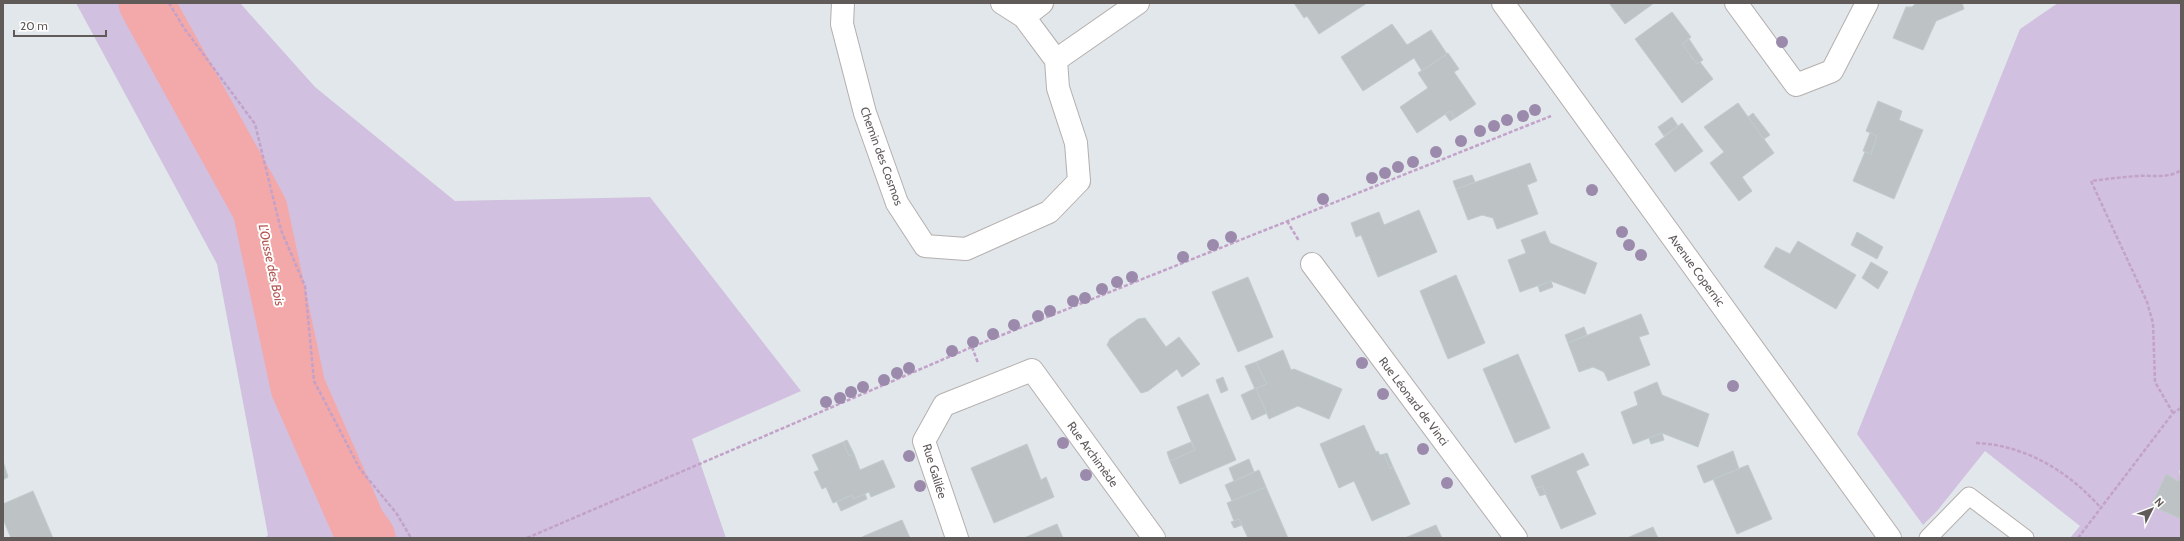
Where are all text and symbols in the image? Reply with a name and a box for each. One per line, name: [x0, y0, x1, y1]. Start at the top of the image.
scale bar: [14, 12, 106, 38]
text: 20 m: [20, 18, 48, 33]
street label: Chemin des Cosmos: [857, 105, 907, 207]
water label: L'Ousse des Bois: [256, 223, 288, 307]
street label: Avenue Copernic: [1666, 231, 1729, 310]
street label: Rue Léonard de Vinci: [1376, 354, 1452, 448]
street label: Rue Archimède: [1064, 418, 1122, 490]
street label: Rue Galilée: [920, 442, 950, 500]
north arrow: [2132, 489, 2172, 529]
text: N: [2152, 495, 2167, 510]

